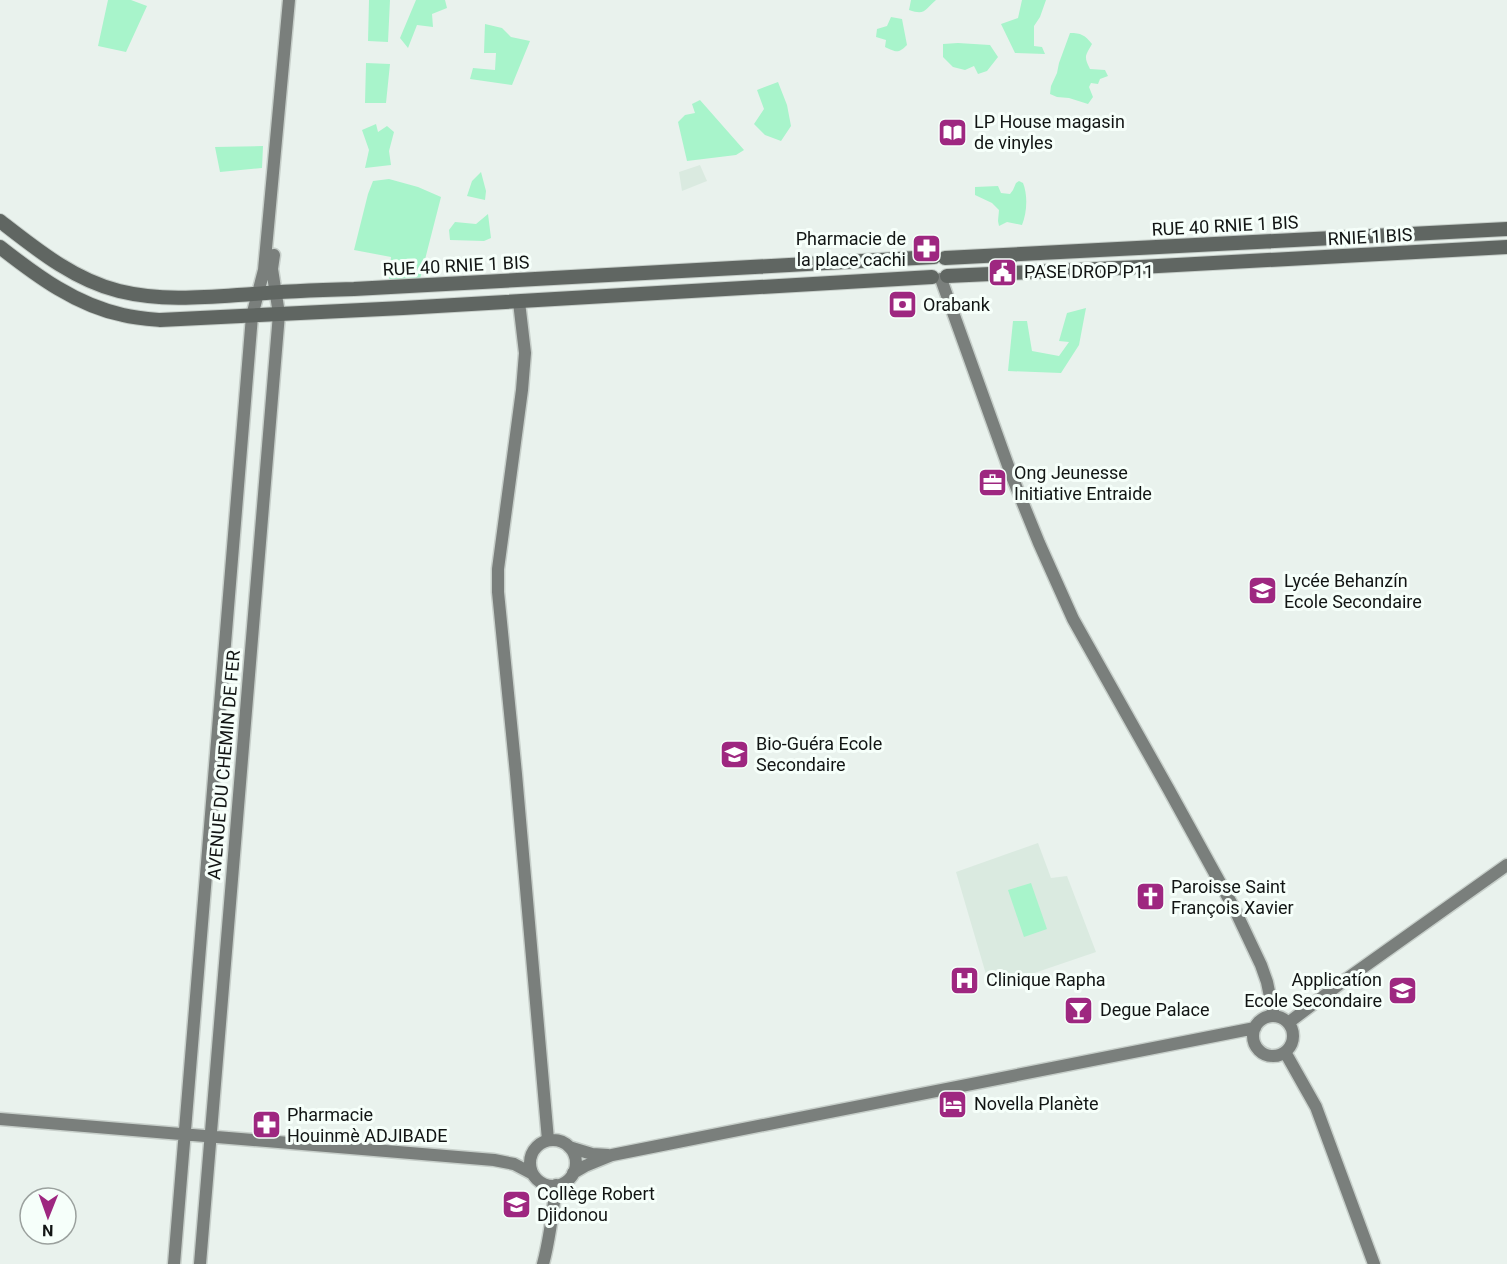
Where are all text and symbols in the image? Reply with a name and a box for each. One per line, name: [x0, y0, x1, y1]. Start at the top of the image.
place label: LP House magasin de vinyles: [974, 111, 1125, 153]
library icon: LP House magasin de vinyles: [937, 116, 969, 148]
street label: RUE 40 RNIE 1 BIS: [1151, 211, 1299, 240]
street label: RNIE 1 BIS: [1327, 224, 1413, 249]
place label: Pharmacie de la place cachi: [796, 228, 906, 270]
pharmacy icon: Pharmacie de la place cachi: [911, 233, 943, 265]
street label: RUE 40 RNIE 1 BIS: [382, 251, 530, 280]
public building icon: PASE DROP P11: [987, 256, 1019, 288]
place label: PASE DROP P11: [1024, 261, 1154, 282]
bank icon: Orabank: [886, 289, 918, 321]
place label: Orabank: [923, 294, 991, 315]
place label: Ong Jeunesse Initiative Entraide: [1014, 462, 1152, 504]
office icon: Ong Jeunesse Initiative Entraide: [977, 467, 1009, 499]
place label: Lycée Behanzín Ecole Secondaire: [1284, 570, 1422, 612]
school or university icon: Lycée Behanzín Ecole Secondaire: [1247, 575, 1279, 607]
street label: AVENUE DU CHEMIN DE FER: [203, 649, 244, 881]
place label: Bio-Guéra Ecole Secondaire: [756, 733, 882, 775]
school or university icon: Bio-Guéra Ecole Secondaire: [719, 738, 751, 770]
place label: Paroisse Saint François Xavier: [1171, 876, 1294, 918]
church icon: Paroisse Saint François Xavier: [1134, 881, 1166, 913]
hospital icon: Clinique Rapha: [949, 964, 981, 996]
place label: Clinique Rapha: [986, 969, 1106, 990]
place label: Applicatíon Ecole Secondaire: [1244, 969, 1382, 1011]
school or university icon: Applicatíon Ecole Secondaire: [1387, 974, 1419, 1006]
bar icon: Degue Palace: [1063, 994, 1095, 1026]
place label: Degue Palace: [1100, 999, 1210, 1020]
hotel icon: Novella Planète: [937, 1088, 969, 1120]
place label: Novella Planète: [974, 1093, 1099, 1114]
place label: Pharmacie Houinmè ADJIBADE: [287, 1104, 448, 1146]
pharmacy icon: Pharmacie Houinmè ADJIBADE: [250, 1109, 282, 1141]
place label: Collège Robert Djidonou: [537, 1183, 655, 1225]
north arrow: [18, 1186, 78, 1246]
school or university icon: Collège Robert Djidonou: [500, 1188, 532, 1220]
text: N: [42, 1221, 54, 1240]

